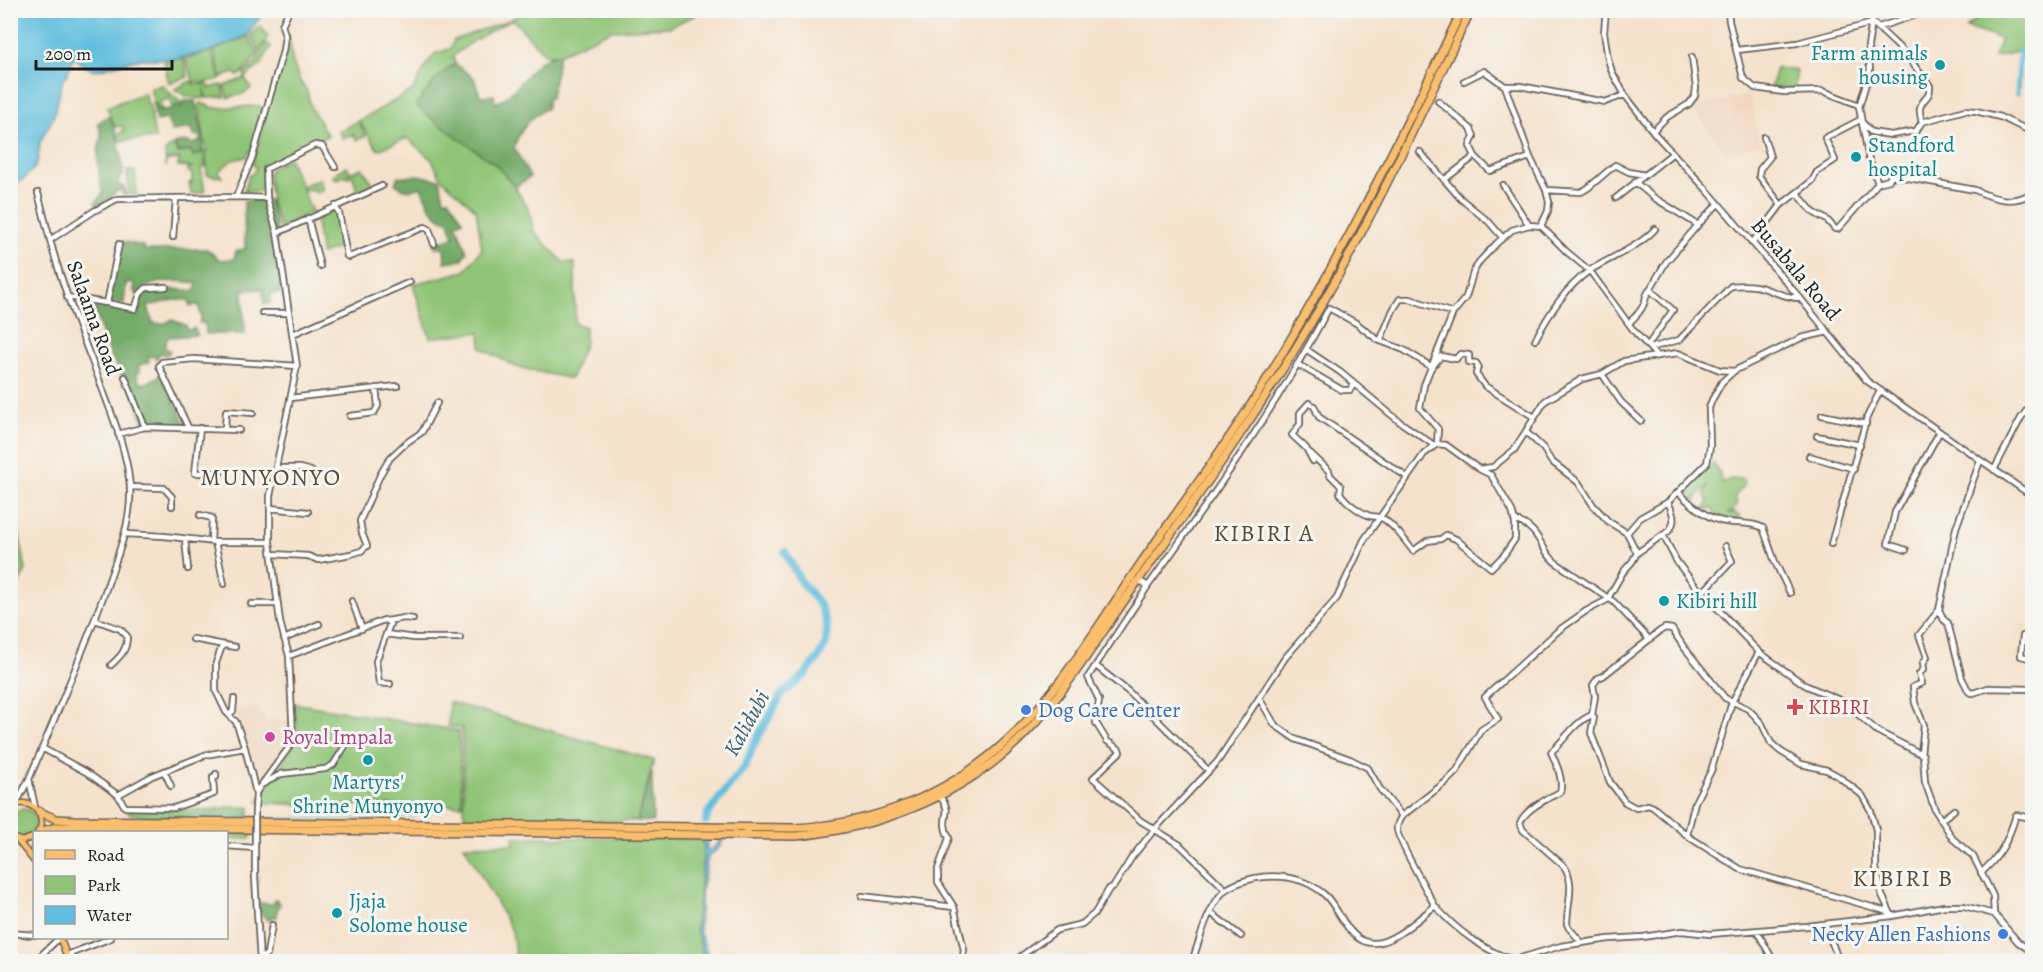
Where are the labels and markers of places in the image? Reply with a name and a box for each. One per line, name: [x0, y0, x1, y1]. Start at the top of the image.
place label: Farm animals housing: [1811, 39, 1928, 91]
marker: Farm animals housing: [1933, 58, 1947, 72]
place label: Standford hospital: [1868, 131, 1955, 183]
marker: Standford hospital: [1849, 150, 1863, 164]
place label: Kibiri hill: [1676, 587, 1757, 615]
marker: Kibiri hill: [1657, 594, 1671, 608]
place label: KIBIRI: [1808, 693, 1869, 721]
place label: Dog Care Center: [1038, 696, 1180, 724]
marker: KIBIRI: [1786, 698, 1804, 716]
marker: Dog Care Center: [1019, 703, 1033, 717]
place label: Royal Impala: [282, 723, 393, 751]
marker: Royal Impala: [263, 730, 277, 744]
marker: Martyrs' Shrine Munyonyo: [361, 753, 375, 767]
place label: Martyrs' Shrine Munyonyo: [292, 768, 444, 820]
place label: Jjaja Solome house: [349, 887, 468, 939]
marker: Jjaja Solome house: [330, 906, 344, 920]
place label: Necky Allen Fashions: [1811, 920, 1991, 948]
marker: Necky Allen Fashions: [1996, 927, 2010, 941]

